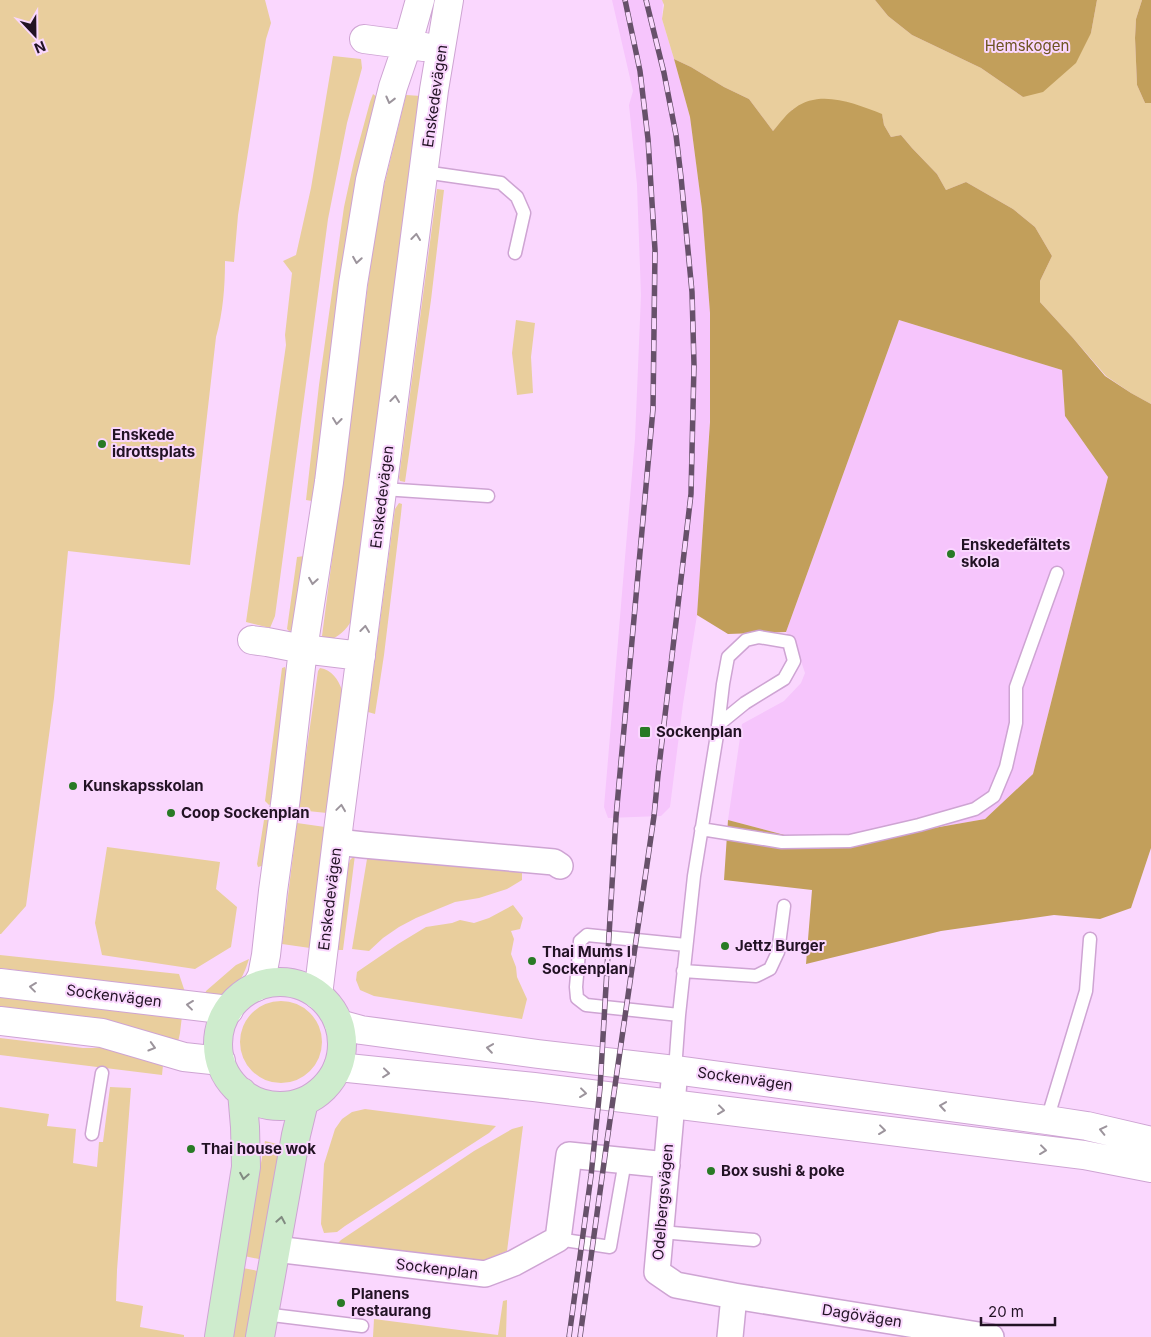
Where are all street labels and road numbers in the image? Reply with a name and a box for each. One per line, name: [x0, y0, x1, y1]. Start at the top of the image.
street label: Enskedevägen: [418, 43, 451, 149]
street label: Enskedevägen: [366, 444, 397, 550]
street label: Enskedevägen: [314, 846, 345, 952]
street label: Sockenvägen: [65, 980, 163, 1011]
street label: Sockenvägen: [696, 1062, 794, 1095]
street label: Odelbergsvägen: [648, 1143, 677, 1261]
street label: Sockenplan: [395, 1254, 479, 1283]
street label: Dagövägen: [821, 1300, 903, 1331]

